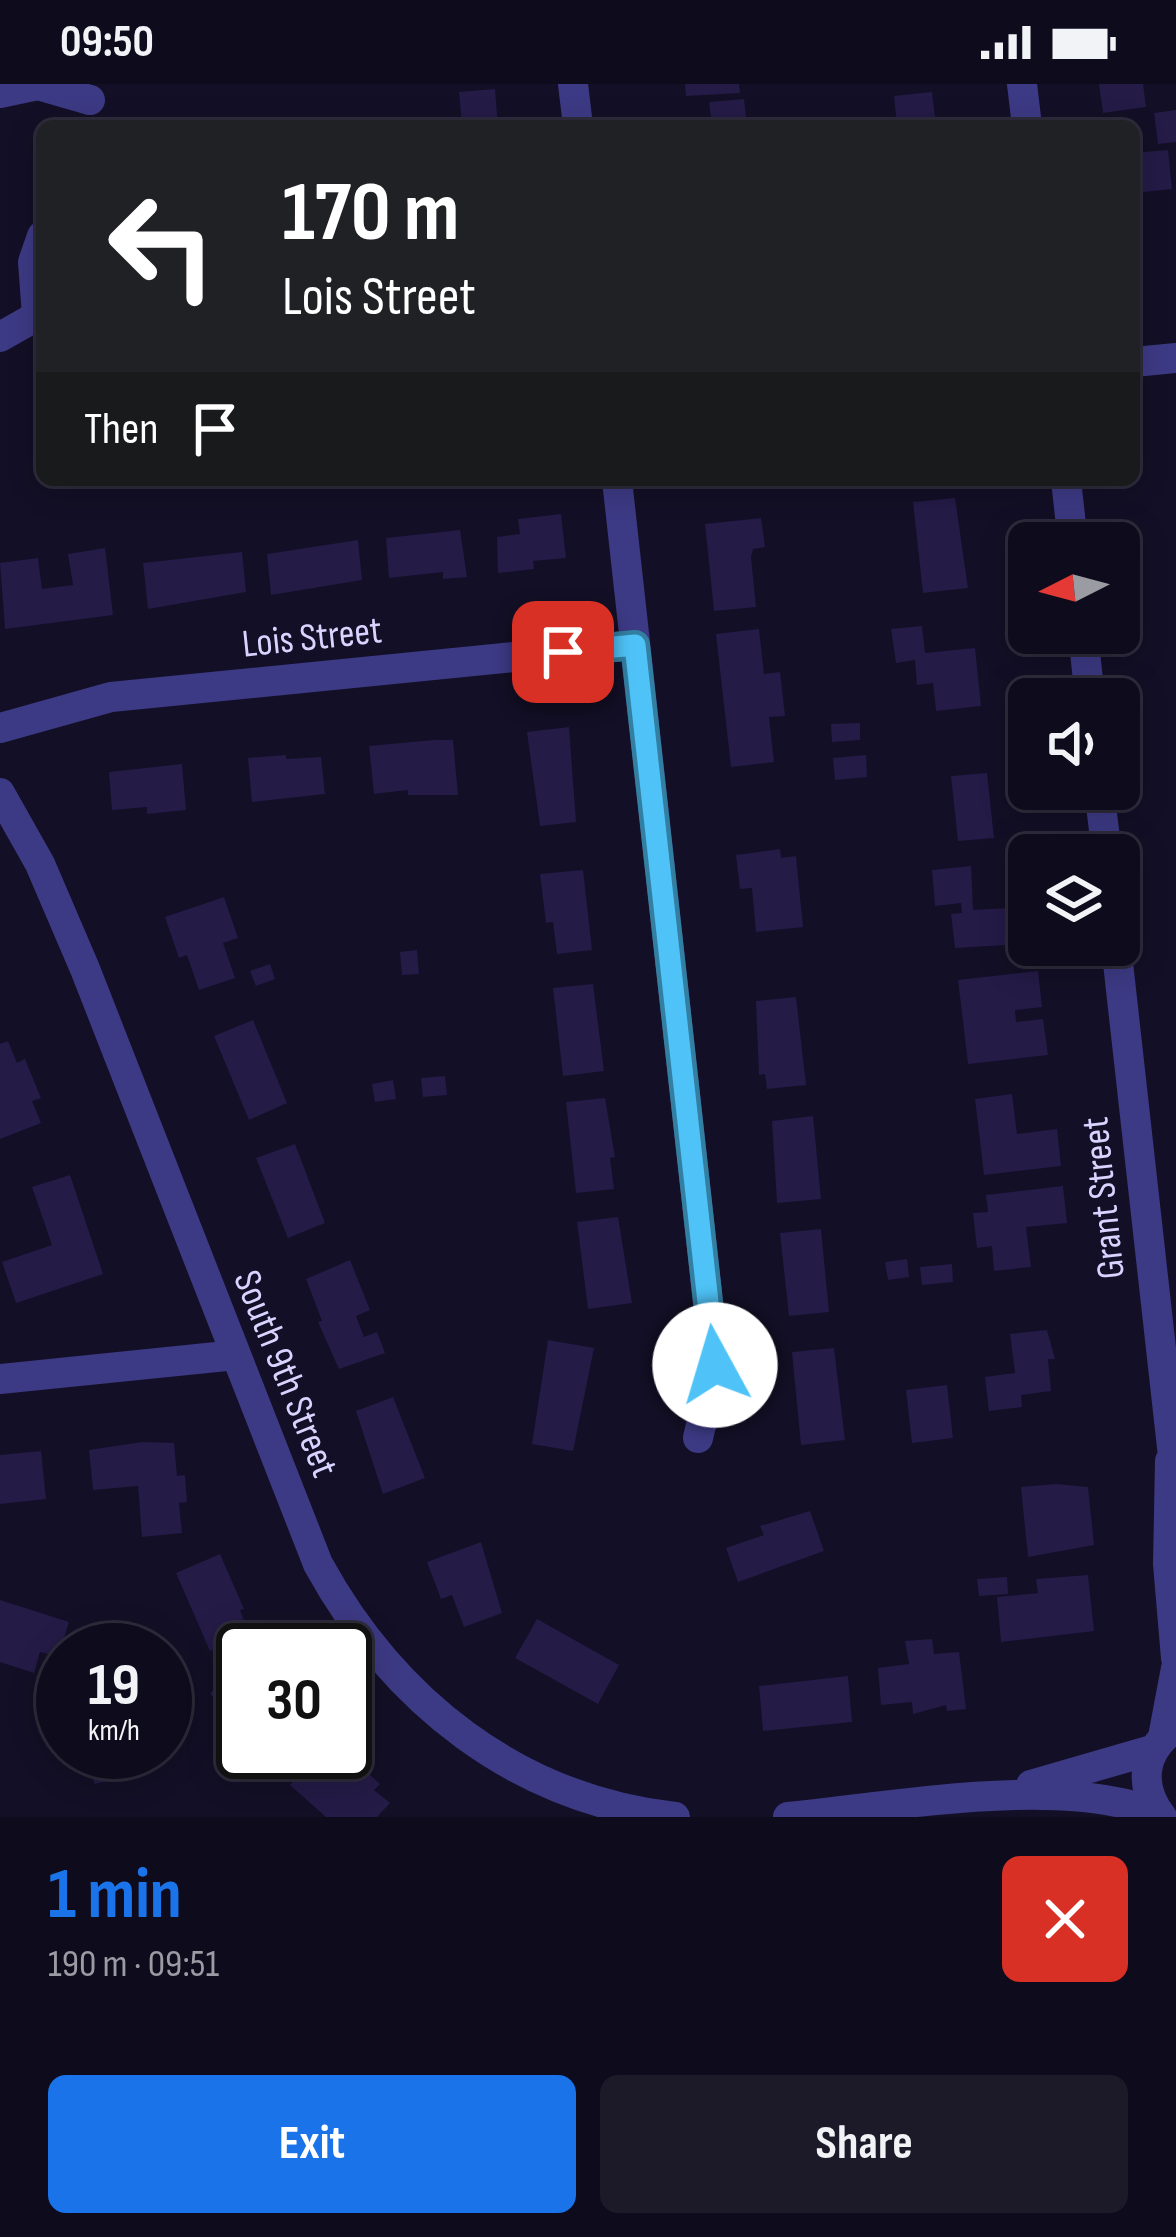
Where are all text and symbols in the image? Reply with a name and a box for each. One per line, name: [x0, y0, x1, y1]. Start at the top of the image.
text: 09:50: [60, 15, 154, 70]
text: 170 m: [282, 163, 459, 264]
icon: left: [84, 168, 240, 324]
text: Lois Street: [282, 265, 476, 330]
icon: arrive: [182, 396, 248, 462]
text: Then: [84, 402, 158, 457]
north arrow: [1008, 522, 1140, 654]
map controls: [1008, 522, 1140, 966]
pin: [512, 601, 614, 703]
street label: Lois Street: [240, 607, 384, 669]
icon: arrive: [530, 619, 596, 685]
button: sound: [1008, 678, 1140, 810]
button: layers: [1008, 834, 1140, 966]
street label: Grant Street: [1072, 1115, 1136, 1281]
street label: South 9th Street: [222, 1264, 348, 1484]
position arrow: [652, 1302, 778, 1428]
speed limit sign: 30: [216, 1623, 372, 1779]
text: 19: [88, 1650, 140, 1722]
text: km/h: [88, 1713, 140, 1749]
text: 1 min: [48, 1852, 182, 1939]
button: close: [1002, 1856, 1128, 1982]
text: 190 m · 09:51: [48, 1941, 219, 1988]
button: Exit: [48, 2075, 576, 2213]
button: Share: [600, 2075, 1128, 2213]

